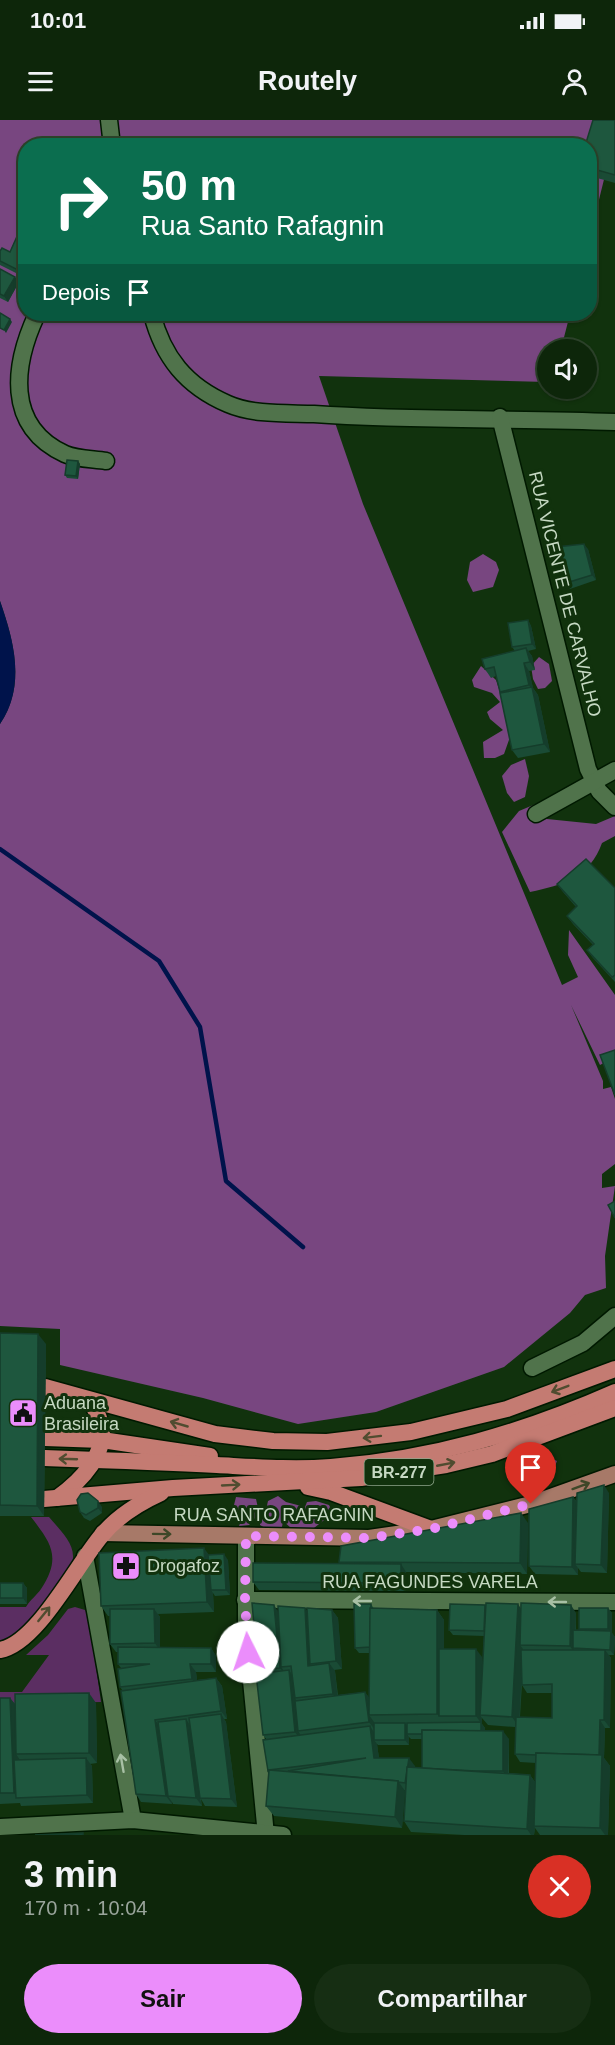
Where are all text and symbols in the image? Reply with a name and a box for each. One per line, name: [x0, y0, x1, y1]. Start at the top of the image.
text: 10:01: [30, 8, 86, 33]
icon: menu: [24, 65, 57, 98]
icon: person: [558, 65, 591, 98]
text: Routely: [258, 66, 357, 96]
icon: right: [42, 162, 120, 240]
text: 50 m: [141, 162, 237, 209]
text: Rua Santo Rafagnin: [141, 211, 384, 241]
icon: arrive: [122, 276, 155, 309]
text: Depois: [42, 280, 110, 305]
map controls: [537, 339, 597, 399]
button: sound: [537, 339, 597, 399]
street label: RUA VICENTE DE CARVALHO: [525, 469, 605, 719]
one-way arrow: [551, 1384, 570, 1395]
place label: Aduana Brasileira: [44, 1393, 120, 1434]
public building icon: Aduana Brasileira: [7, 1397, 39, 1429]
one-way arrow: [170, 1418, 189, 1430]
one-way arrow: [362, 1431, 382, 1442]
pin: [505, 1442, 556, 1504]
icon: arrive: [514, 1451, 547, 1484]
one-way arrow: [58, 1453, 78, 1464]
one-way arrow: [436, 1458, 455, 1469]
road number: BR-277: [364, 1459, 434, 1485]
one-way arrow: [221, 1480, 241, 1491]
one-way arrow: [571, 1480, 590, 1491]
street label: RUA SANTO RAFAGNIN: [174, 1505, 374, 1525]
one-way arrow: [151, 1528, 171, 1540]
pharmacy icon: Drogafoz: [110, 1550, 142, 1582]
place label: Drogafoz: [147, 1556, 220, 1576]
street label: RUA FAGUNDES VARELA: [322, 1572, 538, 1592]
one-way arrow: [352, 1595, 372, 1607]
one-way arrow: [547, 1596, 567, 1607]
one-way arrow: [38, 1607, 51, 1623]
position arrow: [216, 1620, 280, 1684]
one-way arrow: [117, 1754, 128, 1773]
text: 3 min: [24, 1854, 118, 1895]
button: close: [528, 1855, 591, 1918]
text: 170 m · 10:04: [24, 1897, 147, 1919]
button: Sair: [24, 1964, 302, 2033]
button: Compartilhar: [314, 1964, 591, 2033]

